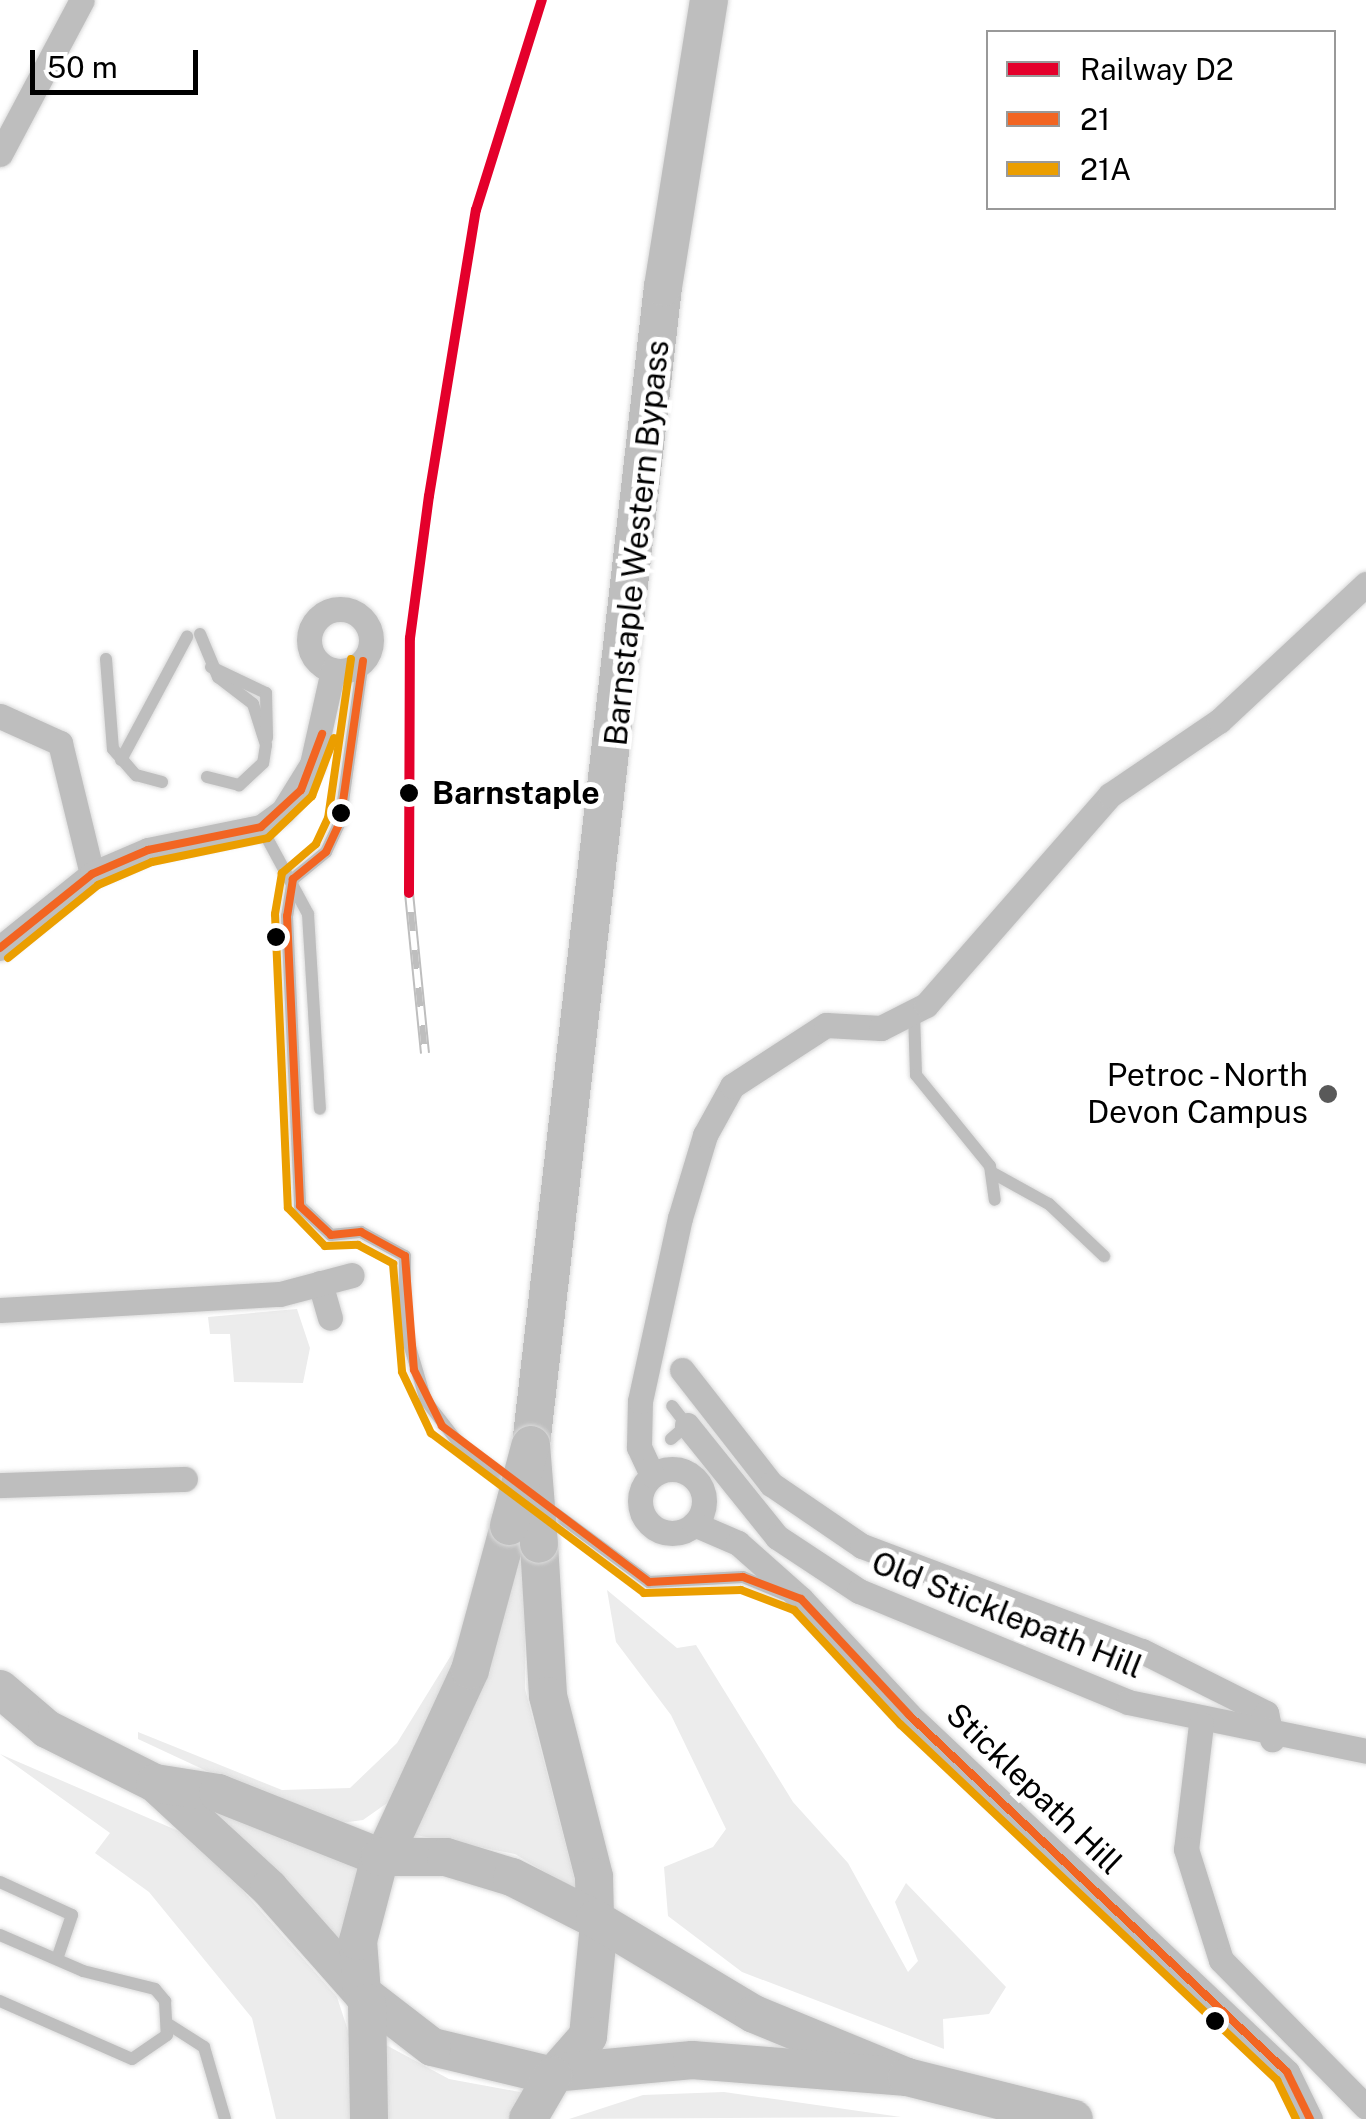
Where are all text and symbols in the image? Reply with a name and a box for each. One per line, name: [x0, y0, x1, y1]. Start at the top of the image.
scale bar: [35, 30, 202, 92]
legend: [986, 30, 1336, 210]
text: 50 m: [47, 49, 118, 85]
text: Railway D2: [1080, 51, 1234, 87]
text: 21: [1080, 101, 1110, 137]
text: 21A: [1080, 151, 1131, 187]
street label: Barnstaple Western Bypass: [597, 338, 677, 748]
place label: Barnstaple: [432, 774, 600, 812]
marker: Barnstaple: [396, 780, 422, 806]
unlabelled marker: [331, 803, 351, 823]
unlabelled marker: [266, 927, 286, 947]
place label: Petroc - North Devon Campus: [1087, 1057, 1308, 1132]
marker: Petroc - North Devon Campus: [1317, 1083, 1339, 1105]
street label: Old Sticklepath Hill: [866, 1543, 1148, 1687]
street label: Sticklepath Hill: [938, 1696, 1130, 1882]
unlabelled marker: [1205, 2011, 1225, 2031]

